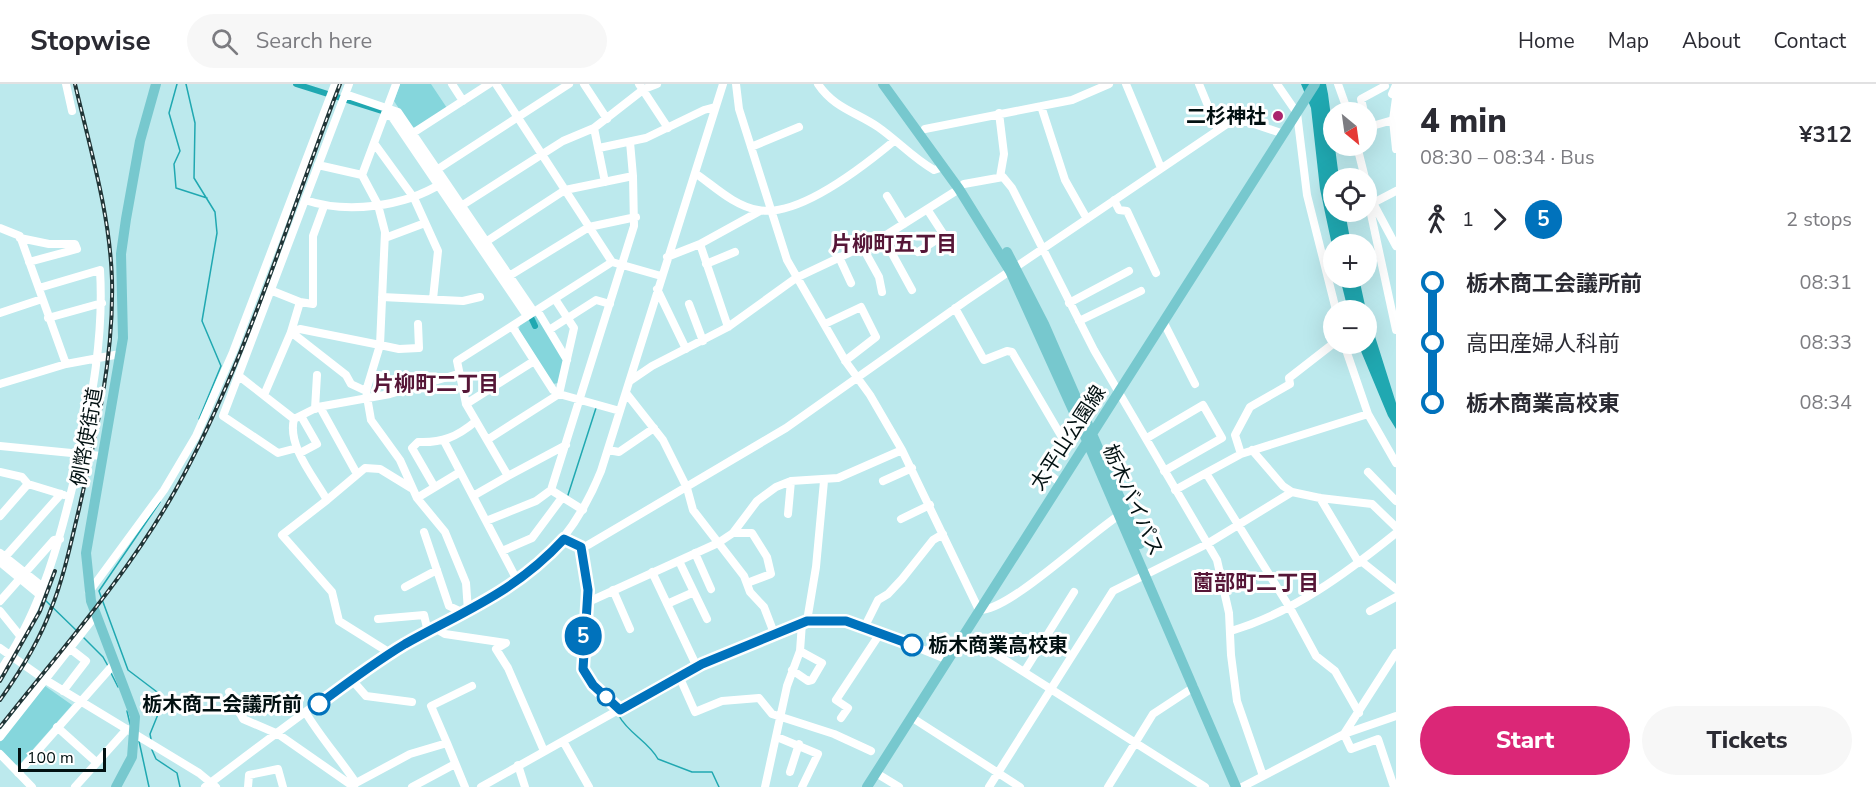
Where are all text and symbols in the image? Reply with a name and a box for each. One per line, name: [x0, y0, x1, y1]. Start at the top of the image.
search box: [187, 14, 607, 68]
text: Stopwise: [30, 22, 151, 60]
icon: search: [208, 25, 241, 58]
text: Search here: [256, 26, 372, 56]
text: Home: [1518, 27, 1575, 55]
text: Map: [1608, 27, 1649, 55]
text: About: [1682, 27, 1740, 55]
text: Contact: [1773, 27, 1846, 55]
text: 4 min: [1420, 99, 1507, 144]
north arrow: [1323, 102, 1377, 156]
map controls: [1323, 102, 1377, 354]
place label: 二杉神社: [1186, 103, 1266, 130]
marker: 二杉神社: [1271, 109, 1285, 123]
text: ¥312: [1799, 120, 1852, 150]
text: 08:30 – 08:34 · Bus: [1420, 144, 1595, 171]
button: locate: [1323, 168, 1377, 222]
icon: walk: [1420, 203, 1453, 236]
icon: forward: [1483, 203, 1516, 236]
text: 5: [1537, 205, 1550, 233]
text: 1: [1462, 206, 1474, 233]
text: 2 stops: [1786, 206, 1852, 233]
district label: 片柳町五丁目: [831, 230, 957, 258]
button: +: [1323, 234, 1377, 288]
text: 栃木商工会議所前: [1466, 269, 1642, 299]
text: 08:31: [1799, 269, 1852, 296]
button: −: [1323, 300, 1377, 354]
text: 高田産婦人科前: [1466, 329, 1620, 359]
text: 08:33: [1799, 329, 1852, 356]
district label: 片柳町二丁目: [373, 370, 499, 398]
street label: 太平山公園線: [1024, 380, 1112, 496]
street label: 例幣使街道: [65, 385, 109, 489]
text: 栃木商業高校東: [1466, 389, 1620, 419]
text: 08:34: [1799, 389, 1852, 416]
street label: 栃木バイパス: [1096, 440, 1170, 560]
district label: 薗部町二丁目: [1193, 569, 1319, 597]
line badge: 5: [564, 616, 602, 656]
text: 5: [577, 622, 589, 650]
place label: 栃木商業高校東: [928, 632, 1068, 659]
marker: 栃木商業高校東: [901, 634, 923, 656]
unlabelled marker: [597, 688, 615, 706]
place label: 栃木商工会議所前: [142, 691, 302, 718]
marker: 栃木商工会議所前: [308, 693, 330, 715]
button: Start: [1420, 706, 1630, 775]
button: Tickets: [1642, 706, 1852, 775]
scale bar: [18, 745, 106, 772]
text: 100 m: [27, 747, 74, 769]

